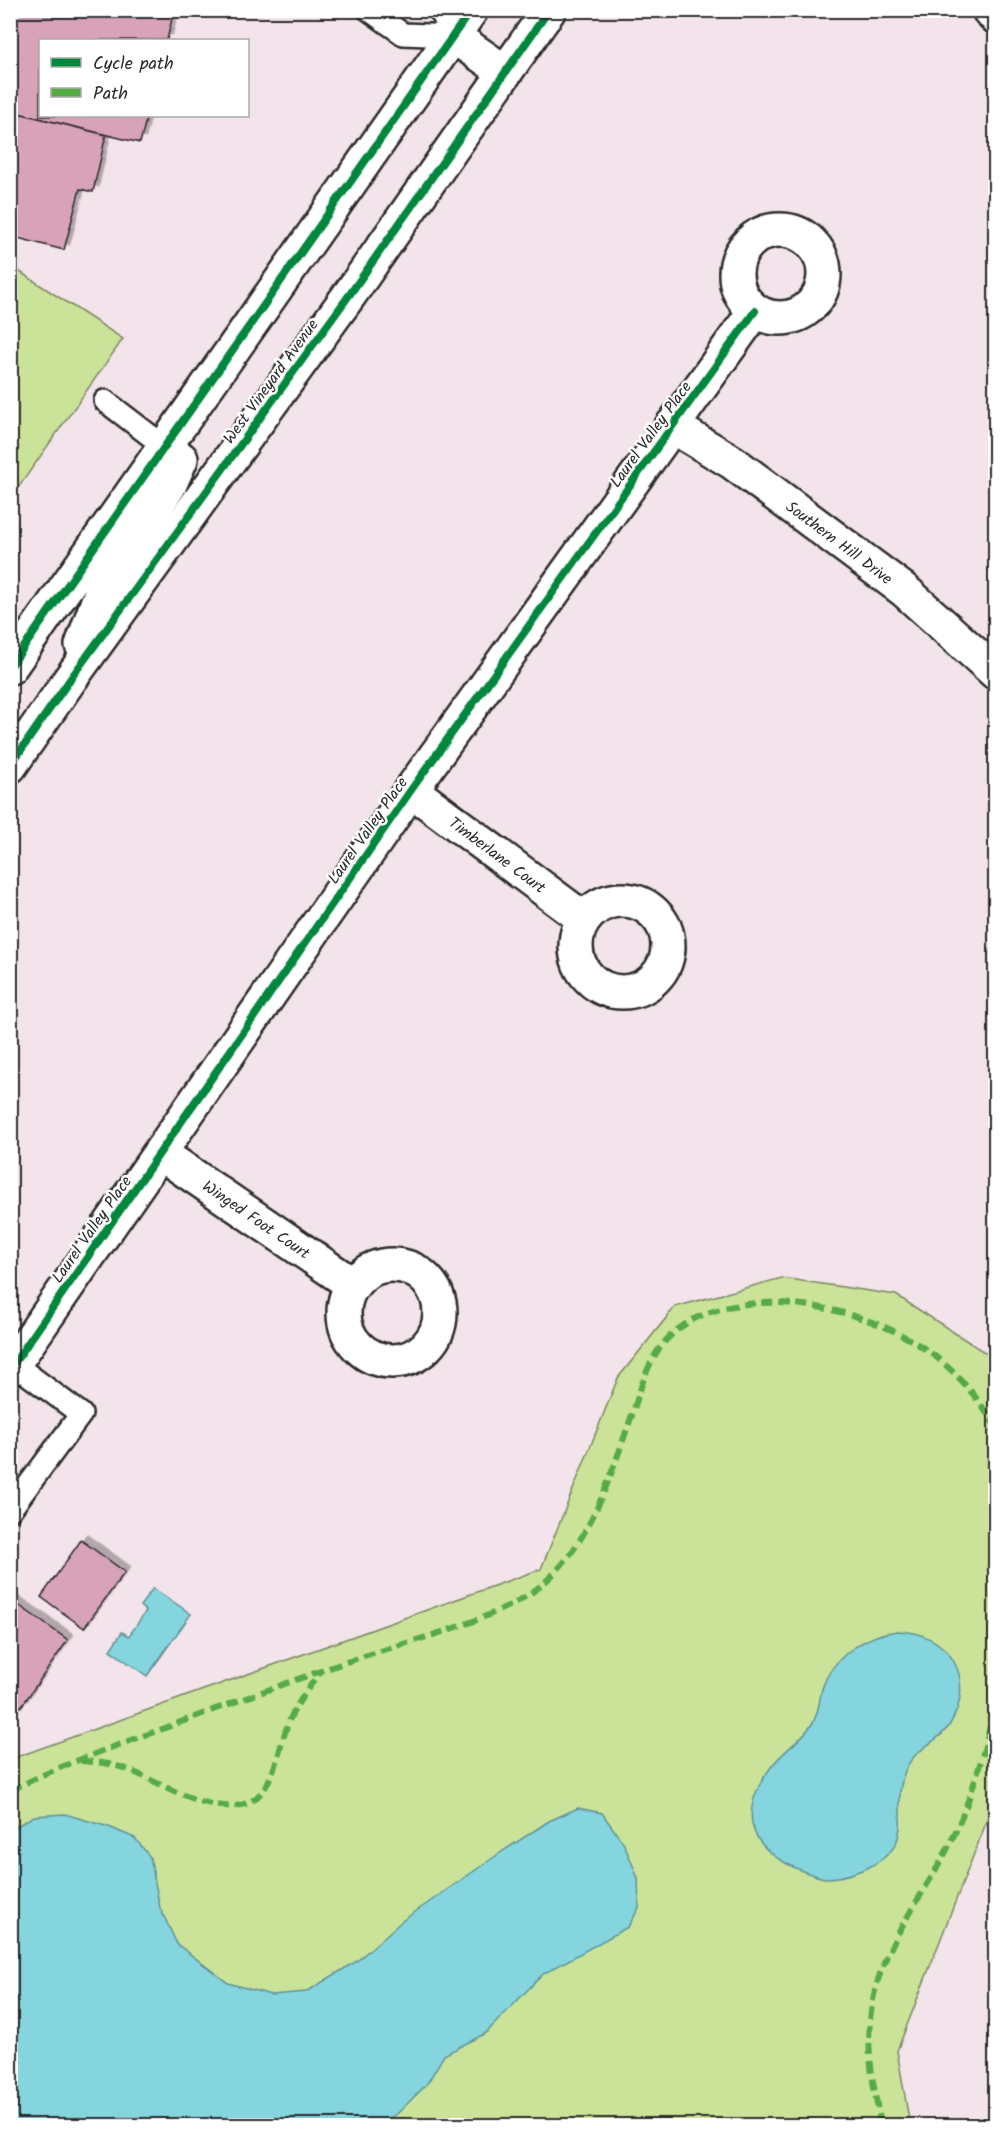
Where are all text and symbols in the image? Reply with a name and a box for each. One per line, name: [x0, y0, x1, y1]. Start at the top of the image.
legend: [39, 39, 249, 117]
text: Cycle path: [93, 50, 174, 79]
text: Path: [93, 80, 128, 109]
street label: West Vineyard Avenue: [217, 314, 325, 450]
street label: Laurel Valley Place: [604, 376, 698, 493]
street label: Southern Hill Drive: [780, 495, 897, 591]
street label: Laurel Valley Place: [322, 772, 415, 890]
street label: Timberlane Court: [443, 811, 551, 901]
street label: Laurel Valley Place: [46, 1171, 139, 1289]
street label: Winged Foot Court: [197, 1175, 315, 1267]

